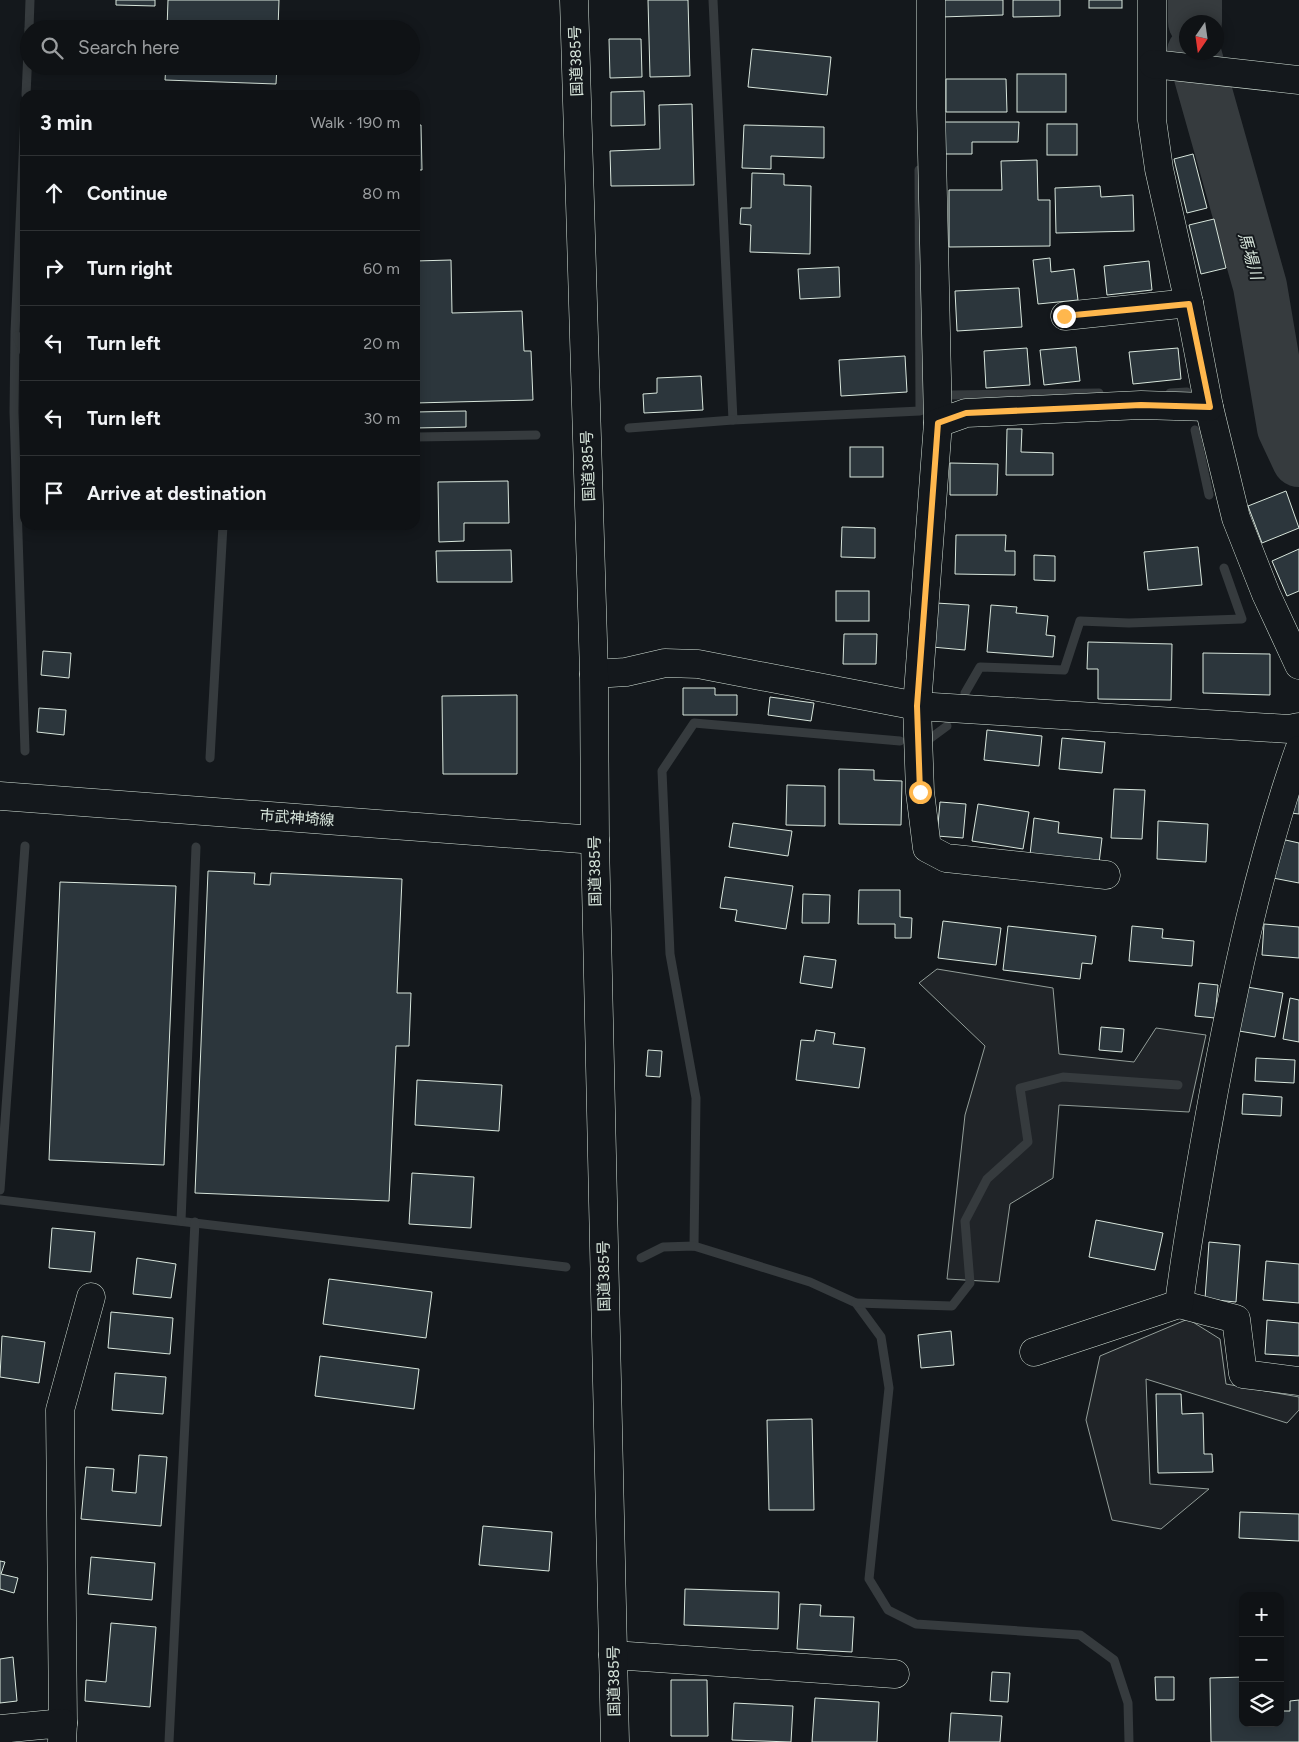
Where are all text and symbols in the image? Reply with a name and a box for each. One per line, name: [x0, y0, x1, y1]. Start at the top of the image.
north arrow: [1179, 15, 1224, 60]
search box: [20, 20, 420, 75]
street label: 国道385号: [566, 25, 586, 97]
icon: search: [38, 34, 66, 62]
text: Search here: [78, 36, 180, 59]
text: 3 min: [40, 110, 92, 135]
text: Walk · 190 m: [310, 113, 400, 132]
icon: ahead: [40, 179, 68, 207]
text: Continue: [87, 182, 167, 205]
text: 80 m: [362, 184, 400, 203]
water label: 馬場川: [1235, 230, 1267, 284]
icon: right: [40, 254, 68, 282]
text: Turn right: [87, 257, 173, 280]
text: 60 m: [363, 259, 400, 278]
route end: [1053, 305, 1076, 328]
icon: left: [40, 329, 68, 357]
text: Turn left: [87, 332, 161, 355]
text: 20 m: [363, 334, 400, 353]
icon: left: [40, 404, 68, 432]
text: Turn left: [87, 407, 161, 430]
text: 30 m: [363, 409, 400, 428]
street label: 国道385号: [578, 430, 598, 502]
icon: arrive: [40, 479, 68, 507]
text: Arrive at destination: [87, 482, 266, 505]
route start: [909, 781, 932, 804]
street label: 市武神埼線: [259, 806, 335, 830]
street label: 国道385号: [585, 835, 605, 907]
street label: 国道385号: [594, 1240, 614, 1312]
map controls: [1239, 1592, 1284, 1727]
button: +: [1239, 1592, 1284, 1637]
button: −: [1239, 1637, 1284, 1682]
street label: 国道385号: [604, 1645, 624, 1717]
button: layers: [1239, 1682, 1284, 1727]

